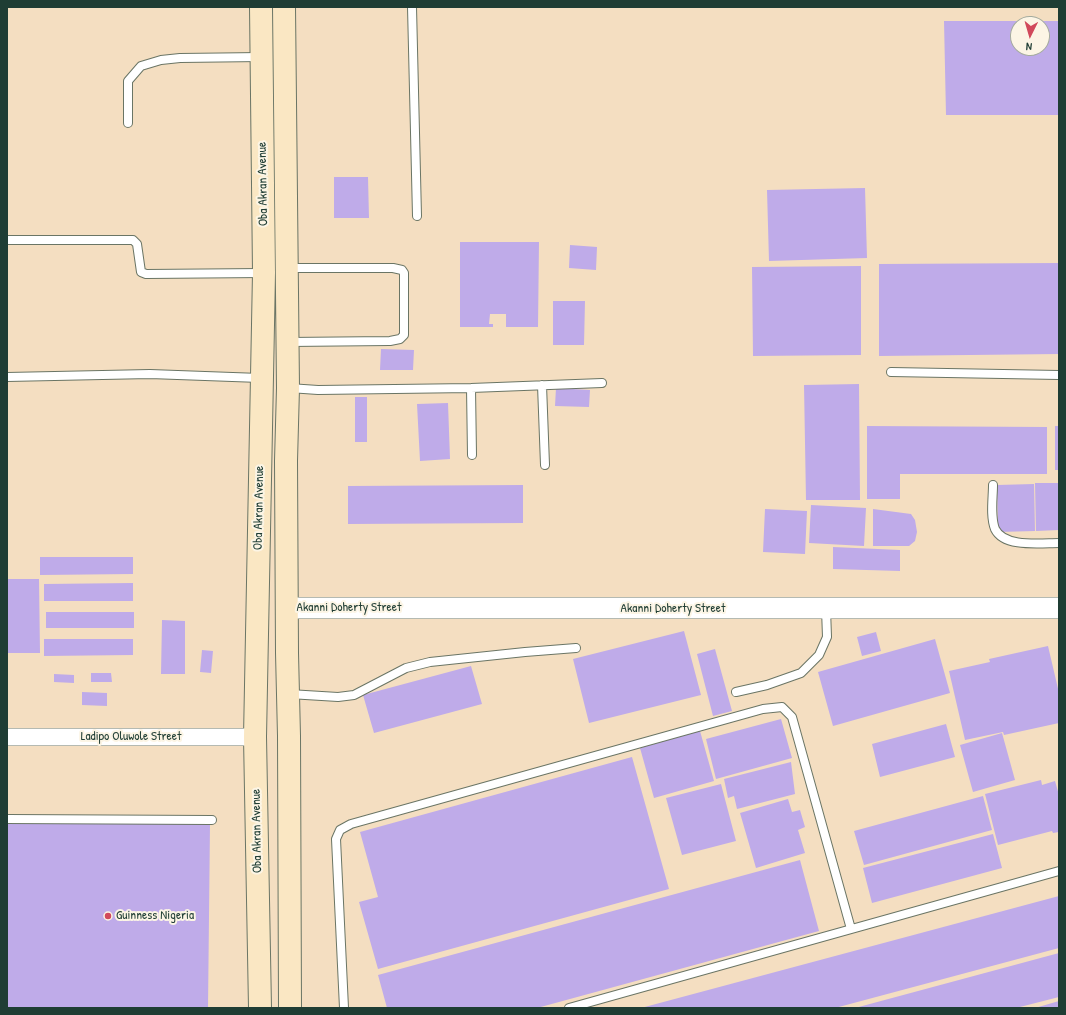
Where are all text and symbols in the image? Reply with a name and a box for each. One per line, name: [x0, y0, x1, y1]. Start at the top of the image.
north arrow: [1010, 16, 1050, 56]
text: N: [1026, 40, 1033, 54]
street label: Oba Akran Avenue: [254, 142, 272, 226]
street label: Oba Akran Avenue: [250, 466, 268, 550]
street label: Akanni Doherty Street: [297, 600, 401, 616]
street label: Akanni Doherty Street: [621, 601, 725, 617]
street label: Ladipo Oluwole Street: [81, 729, 181, 745]
street label: Oba Akran Avenue: [248, 789, 266, 873]
place label: Guinness Nigeria: [116, 908, 194, 924]
marker: Guinness Nigeria: [103, 911, 113, 921]

